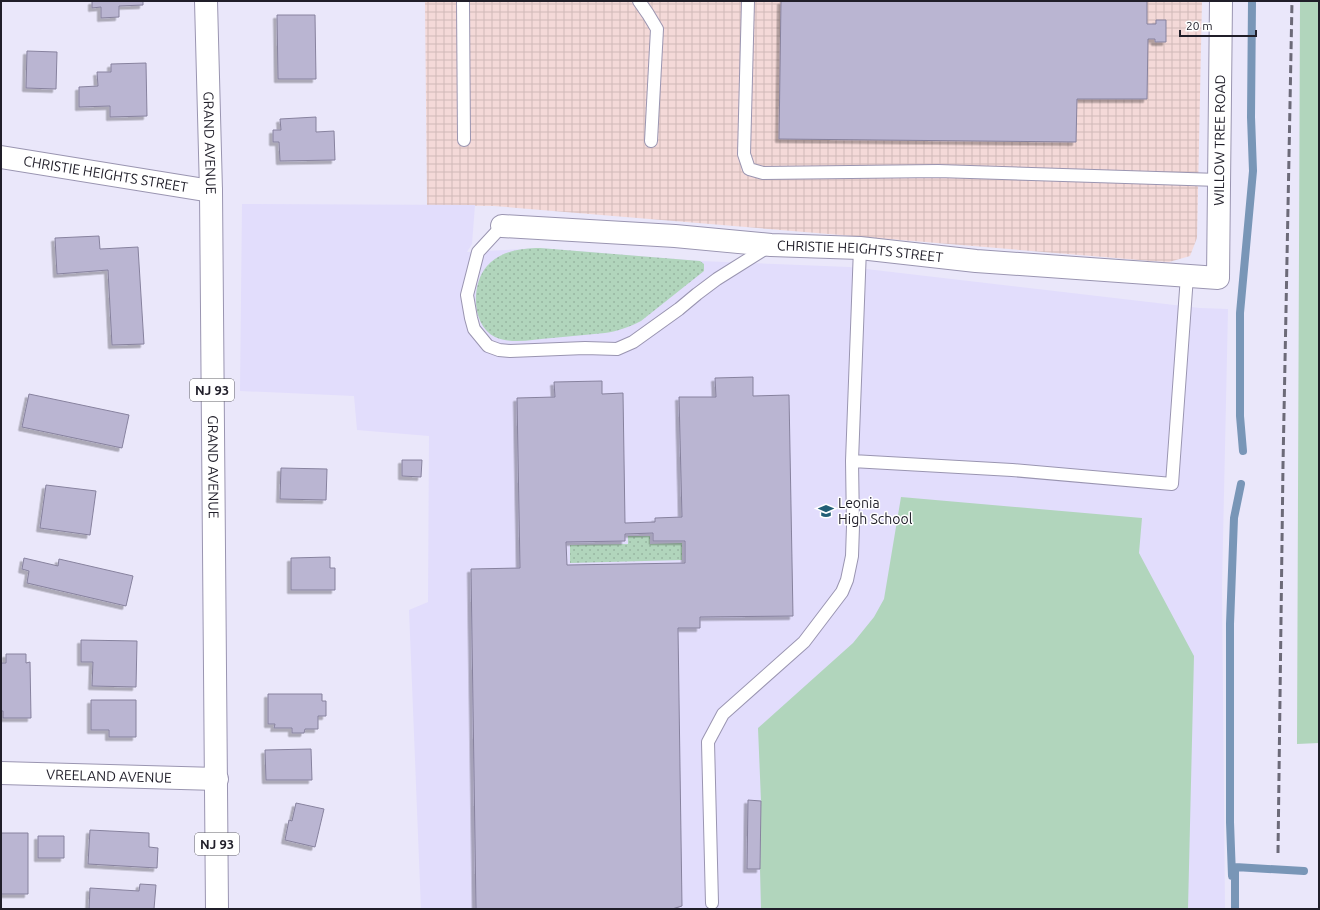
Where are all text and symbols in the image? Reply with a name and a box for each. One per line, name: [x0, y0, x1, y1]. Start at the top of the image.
scale bar: [1180, 12, 1256, 38]
text: 20 m: [1186, 19, 1213, 32]
street label: WILLOW TREE ROAD: [1211, 74, 1228, 206]
street label: GRAND AVENUE: [200, 91, 219, 195]
street label: CHRISTIE HEIGHTS STREET: [22, 153, 189, 195]
street label: CHRISTIE HEIGHTS STREET: [777, 237, 944, 265]
road number: NJ 93: [190, 379, 234, 401]
street label: GRAND AVENUE: [205, 415, 222, 519]
place label: Leonia High School: [838, 495, 913, 527]
school or university icon: Leonia High School: [817, 502, 835, 520]
street label: VREELAND AVENUE: [46, 766, 172, 786]
road number: NJ 93: [195, 833, 239, 855]

